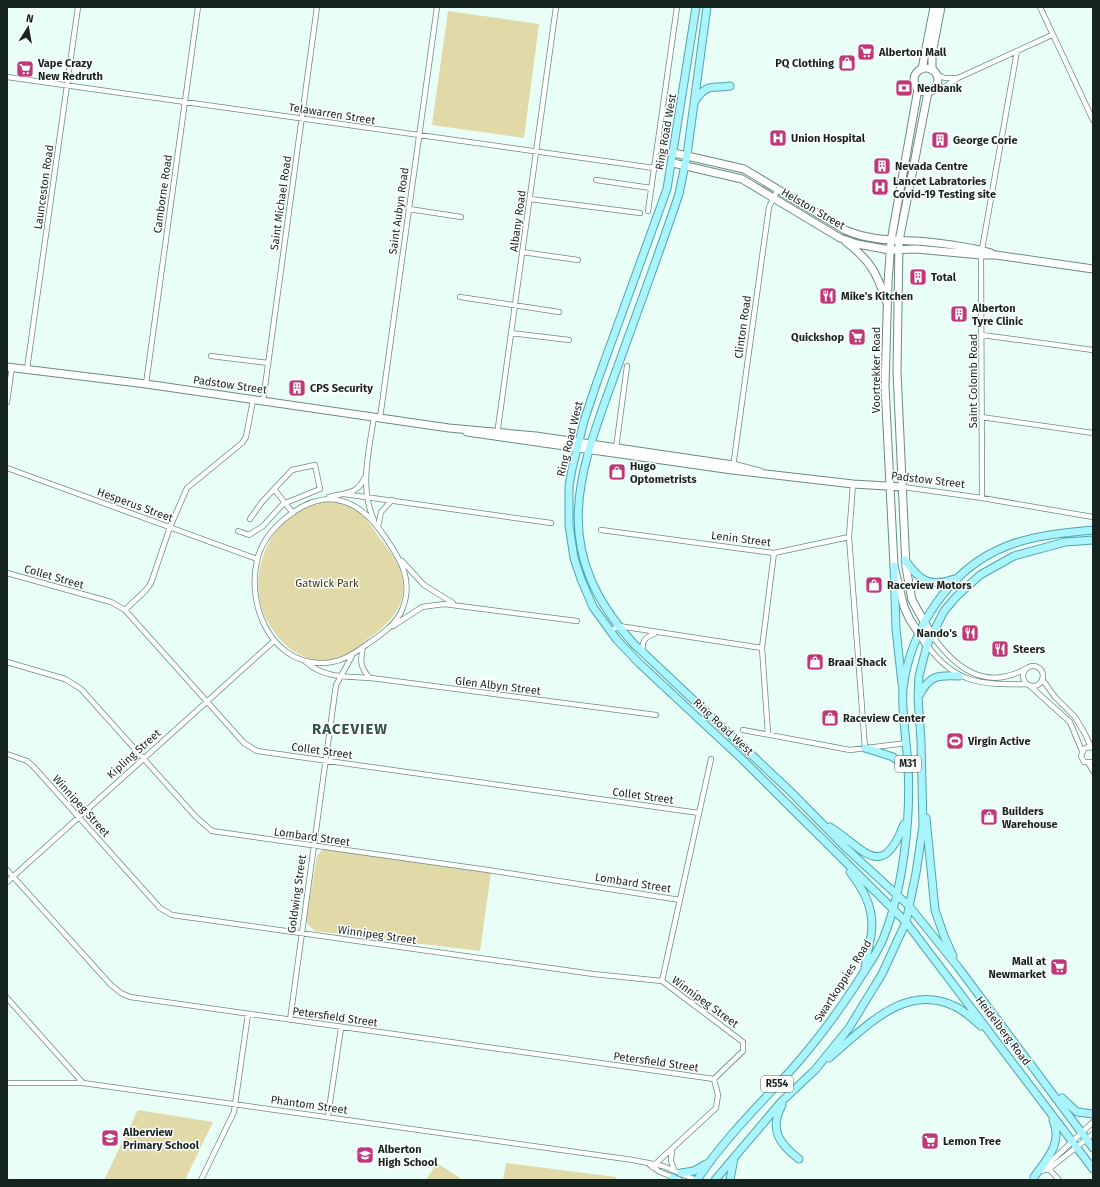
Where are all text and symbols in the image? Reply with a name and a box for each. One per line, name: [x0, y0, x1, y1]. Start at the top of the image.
north arrow: [8, 8, 48, 48]
text: N: [25, 12, 35, 26]
supermarket icon: Alberton Mall: [856, 42, 876, 62]
place label: Alberton Mall: [878, 46, 947, 59]
shop icon: PQ Clothing: [837, 53, 857, 73]
place label: Vape Crazy New Redruth: [37, 57, 103, 83]
place label: PQ Clothing: [775, 57, 835, 70]
supermarket icon: Vape Crazy New Redruth: [15, 59, 35, 79]
bank icon: Nedbank: [894, 78, 914, 98]
place label: Nedbank: [917, 82, 963, 95]
street label: Ring Road West: [653, 93, 679, 171]
street label: Telawarren Street: [288, 101, 376, 127]
hospital icon: Union Hospital: [768, 128, 788, 148]
building icon: George Corie: [930, 130, 950, 150]
place label: Union Hospital: [791, 132, 866, 145]
place label: George Corie: [953, 134, 1017, 147]
street label: Launceston Road: [32, 144, 56, 230]
street label: Camborne Road: [151, 154, 175, 234]
street label: Saint Michael Road: [268, 155, 294, 251]
building icon: Nevada Centre: [872, 156, 892, 176]
place label: Nevada Centre: [895, 160, 968, 173]
street label: Saint Aubyn Road: [386, 167, 412, 255]
place label: Lancet Labratories Covid-19 Testing site: [893, 175, 996, 201]
hospital icon: Lancet Labratories Covid-19 Testing site: [870, 177, 890, 197]
street label: Helston Street: [779, 186, 847, 232]
street label: Albany Road: [507, 189, 529, 253]
building icon: Total: [908, 267, 928, 287]
place label: Total: [931, 271, 957, 284]
restaurant icon: Mike's Kitchen: [818, 286, 838, 306]
place label: Mike's Kitchen: [841, 290, 913, 303]
street label: Clinton Road: [732, 295, 754, 359]
place label: Alberton Tyre Clinic: [971, 302, 1024, 328]
building icon: Alberton Tyre Clinic: [949, 304, 969, 324]
supermarket icon: Quickshop: [847, 327, 867, 347]
street label: Voortrekker Road: [870, 327, 883, 413]
place label: Quickshop: [791, 331, 844, 344]
street label: Saint Colomb Road: [967, 334, 980, 428]
street label: Padstow Street: [192, 373, 268, 397]
building icon: CPS Security: [287, 378, 307, 398]
place label: CPS Security: [310, 382, 373, 395]
street label: Ring Road West: [554, 400, 586, 478]
place label: Hugo Optometrists: [630, 460, 697, 486]
shop icon: Hugo Optometrists: [607, 462, 627, 482]
street label: Padstow Street: [890, 469, 966, 491]
street label: Hesperus Street: [95, 485, 175, 525]
street label: Lenin Street: [710, 529, 772, 549]
street label: Collet Street: [23, 562, 85, 592]
shop icon: Raceview Motors: [864, 575, 884, 595]
park label: Gatwick Park: [295, 577, 359, 590]
place label: Raceview Motors: [887, 579, 972, 592]
restaurant icon: Nando's: [960, 623, 980, 643]
place label: Nando's: [917, 627, 958, 640]
restaurant icon: Steers: [990, 639, 1010, 659]
place label: Steers: [1013, 643, 1046, 656]
shop icon: Braai Shack: [805, 652, 825, 672]
place label: Braai Shack: [828, 656, 887, 669]
street label: Glen Albyn Street: [454, 674, 542, 698]
street label: Ring Road West: [690, 696, 756, 758]
shop icon: Raceview Center: [820, 708, 840, 728]
place label: Raceview Center: [843, 712, 926, 725]
district label: RACEVIEW: [312, 720, 388, 738]
street label: Kipling Street: [105, 727, 163, 781]
sports icon: Virgin Active: [945, 731, 965, 751]
place label: Virgin Active: [967, 735, 1031, 748]
street label: Collet Street: [291, 740, 353, 762]
road number: M31: [895, 756, 921, 772]
street label: Winnipeg Street: [50, 772, 112, 840]
street label: Collet Street: [612, 785, 674, 807]
place label: Builders Warehouse: [1002, 805, 1058, 831]
shop icon: Builders Warehouse: [979, 807, 999, 827]
street label: Lombard Street: [273, 825, 351, 849]
street label: Goldwing Street: [285, 854, 309, 934]
street label: Lombard Street: [594, 871, 672, 895]
street label: Winnipeg Street: [337, 923, 417, 947]
street label: Swartkoppies Road: [812, 937, 874, 1025]
place label: Mall at Newmarket: [988, 955, 1047, 981]
supermarket icon: Mall at Newmarket: [1049, 957, 1069, 977]
street label: Winnipeg Street: [669, 973, 741, 1031]
street label: Heidelberg Road: [973, 994, 1033, 1068]
street label: Petersfield Street: [292, 1005, 378, 1029]
street label: Petersfield Street: [613, 1050, 699, 1074]
road number: R554: [761, 1076, 793, 1092]
street label: Phantom Street: [270, 1093, 348, 1117]
place label: Alberview Primary School: [122, 1126, 200, 1152]
school or university icon: Alberview Primary School: [100, 1128, 120, 1148]
supermarket icon: Lemon Tree: [920, 1131, 940, 1151]
place label: Lemon Tree: [943, 1135, 1001, 1148]
place label: Alberton High School: [377, 1143, 438, 1169]
school or university icon: Alberton High School: [355, 1145, 375, 1165]

